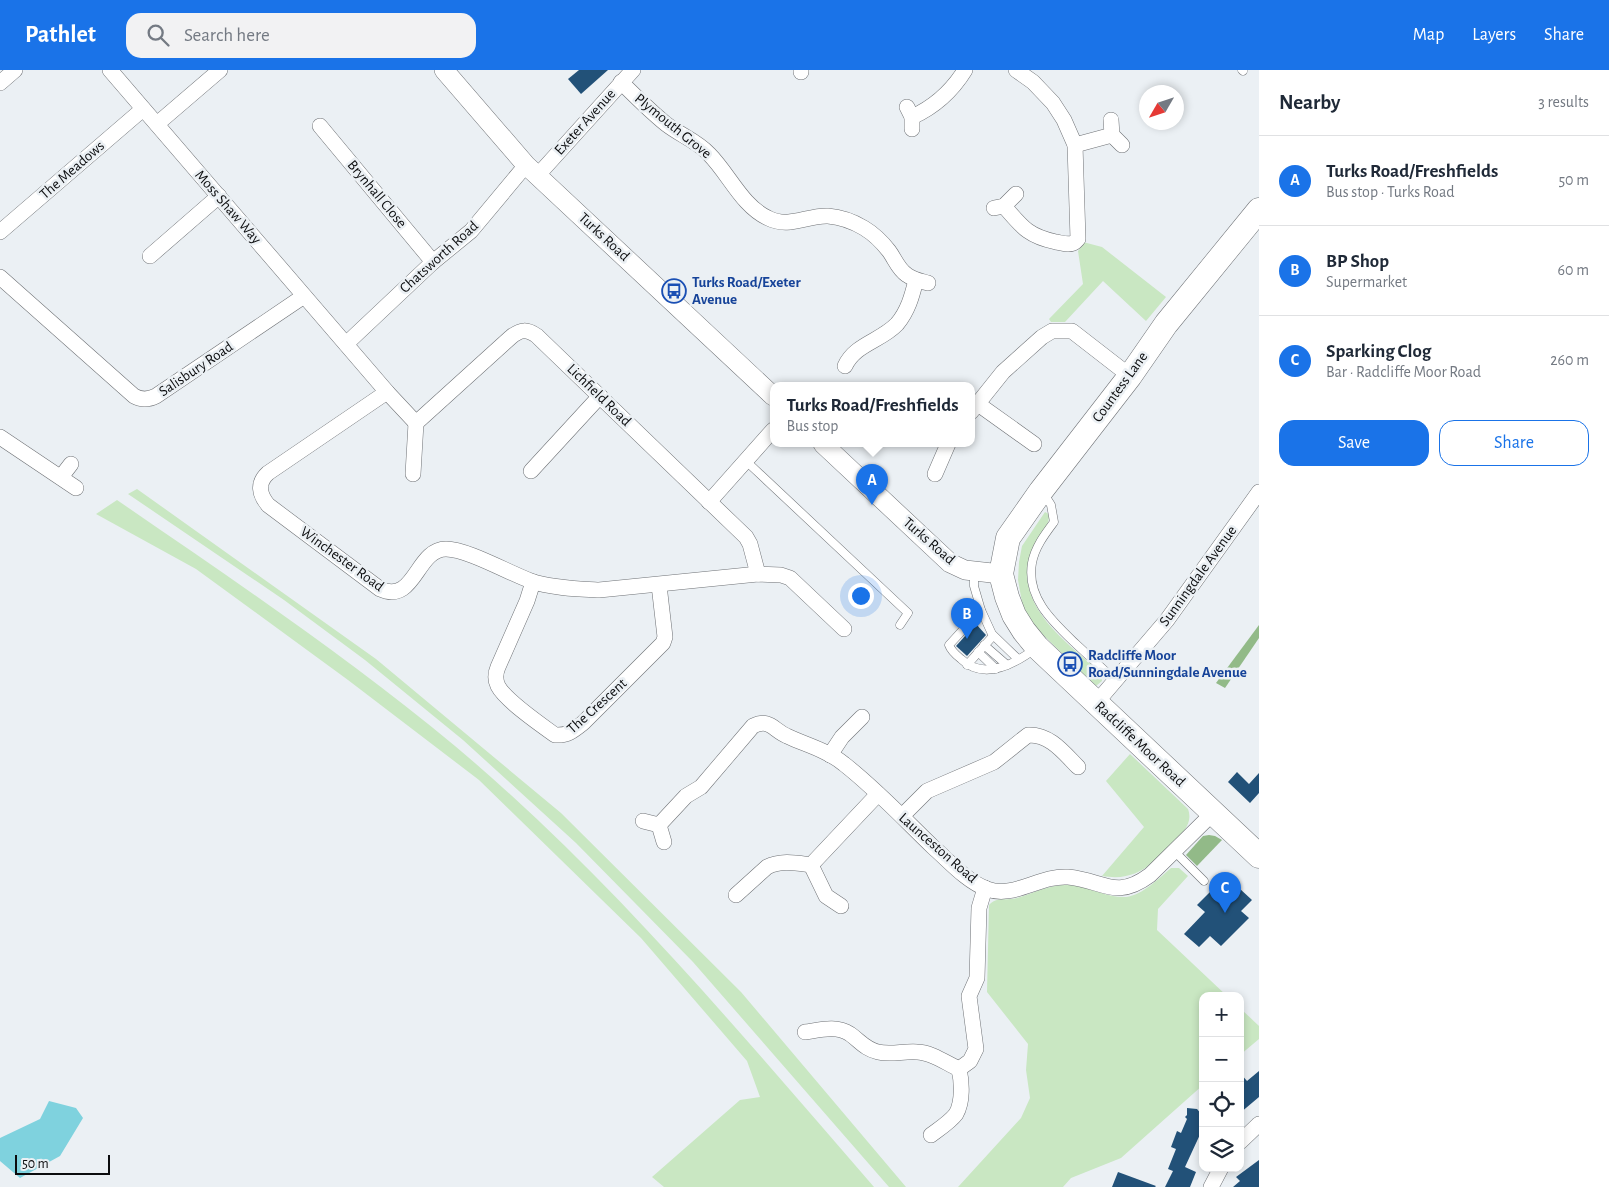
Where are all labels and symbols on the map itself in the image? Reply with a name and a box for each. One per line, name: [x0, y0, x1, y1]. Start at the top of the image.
north arrow: [1139, 85, 1184, 130]
street label: Exeter Avenue: [552, 86, 618, 158]
street label: Plymouth Grove: [632, 91, 714, 161]
street label: The Meadows: [37, 138, 107, 202]
street label: Brynhall Close: [345, 157, 409, 231]
street label: Moss Shaw Way: [192, 167, 264, 247]
street label: Turks Road: [576, 210, 632, 264]
street label: Chatsworth Road: [397, 218, 481, 296]
place label: Turks Road/Exeter Avenue: [692, 275, 801, 307]
bus stop icon: Turks Road/Exeter Avenue: [661, 278, 687, 304]
street label: Salisbury Road: [156, 339, 236, 399]
street label: Countess Lane: [1090, 349, 1150, 425]
street label: Lichfield Road: [564, 361, 634, 429]
pin: A: [856, 464, 888, 505]
street label: Turks Road: [900, 515, 958, 568]
street label: Sunningdale Avenue: [1157, 523, 1239, 629]
street label: Winchester Road: [297, 524, 387, 594]
your location: [848, 583, 874, 609]
pin: B: [951, 598, 983, 639]
place label: Radcliffe Moor Road/Sunningdale Avenue: [1088, 648, 1247, 680]
bus stop icon: Radcliffe Moor Road/Sunningdale Avenue: [1057, 651, 1083, 677]
street label: The Crescent: [564, 675, 630, 736]
street label: Radcliffe Moor Road: [1092, 699, 1188, 790]
street label: Launceston Road: [896, 810, 980, 886]
pin: C: [1209, 872, 1241, 913]
scale bar: [15, 1152, 110, 1175]

